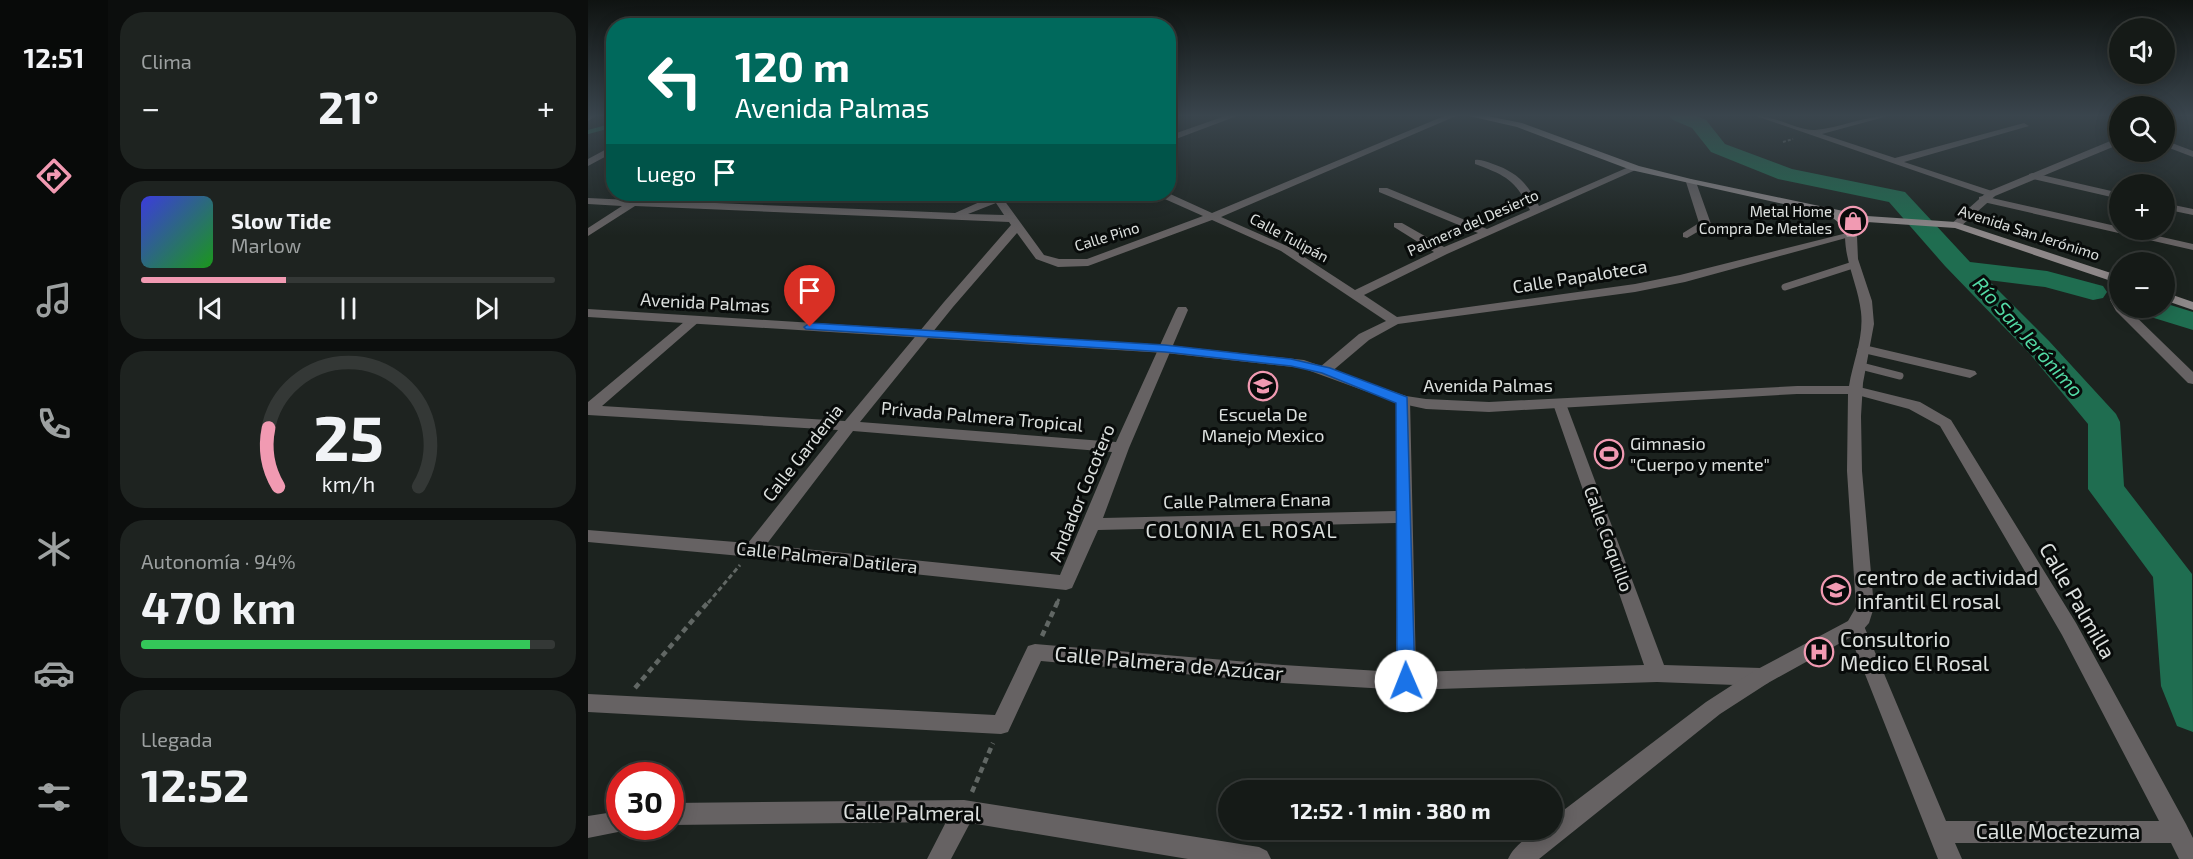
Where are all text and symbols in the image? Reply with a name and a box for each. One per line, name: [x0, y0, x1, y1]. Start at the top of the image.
map controls: [2109, 18, 2175, 318]
button: sound: [2109, 18, 2175, 84]
text: 120 m: [735, 40, 850, 90]
text: 12:51: [24, 41, 84, 73]
icon: left: [636, 42, 714, 120]
text: Clima: [141, 49, 192, 73]
text: 21°: [318, 79, 379, 133]
text: −: [141, 87, 160, 127]
text: +: [537, 87, 555, 127]
text: Avenida Palmas: [735, 91, 929, 123]
button: search: [2109, 96, 2175, 162]
icon: directions: [33, 155, 75, 197]
icon: arrive: [708, 156, 741, 189]
text: Luego: [636, 160, 696, 186]
button: +: [2109, 174, 2175, 240]
street label: Palmera del Desierto: [1404, 185, 1541, 259]
street label: Avenida San Jerónimo: [1956, 201, 2102, 263]
place label: Metal Home Compra De Metales: [1699, 202, 1832, 237]
shop icon: Metal Home Compra De Metales: [1837, 205, 1869, 237]
text: Slow Tide: [231, 207, 331, 233]
street label: Calle Tulipán: [1247, 209, 1332, 265]
street label: Calle Pino: [1072, 218, 1141, 254]
text: Marlow: [231, 233, 301, 257]
button: −: [2109, 252, 2175, 318]
street label: Calle Papaloteca: [1511, 255, 1649, 298]
pin: [784, 265, 835, 327]
water label: Río San Jerónimo: [1969, 271, 2089, 401]
icon: arrive: [793, 274, 826, 307]
icon: music: [33, 279, 75, 321]
street label: Avenida Palmas: [640, 288, 770, 316]
icon: previous: [194, 292, 227, 325]
icon: pause: [332, 292, 365, 325]
icon: next: [470, 292, 503, 325]
school or university icon: Escuela De Manejo Mexico: [1247, 370, 1279, 402]
street label: Avenida Palmas: [1423, 374, 1553, 396]
street label: Privada Palmera Tropical: [880, 396, 1085, 436]
text: 25: [313, 399, 383, 474]
street label: Calle Gardenia: [757, 399, 847, 505]
icon: phone: [33, 403, 75, 445]
place label: Escuela De Manejo Mexico: [1202, 403, 1324, 446]
street label: Andador Cocotero: [1043, 421, 1119, 565]
place label: Gimnasio "Cuerpo y mente": [1630, 432, 1770, 475]
sports icon: Gimnasio "Cuerpo y mente": [1593, 438, 1625, 470]
text: km/h: [321, 471, 375, 496]
street label: Calle Coquillo: [1580, 483, 1638, 595]
street label: Calle Palmera Enana: [1163, 488, 1331, 512]
district label: COLONIA EL ROSAL: [1146, 518, 1338, 542]
icon: climate: [33, 528, 75, 570]
street label: Calle Palmera Datilera: [735, 537, 919, 577]
street label: Calle Palmilla: [2035, 538, 2122, 663]
text: Autonomía · 94%: [141, 549, 296, 573]
place label: centro de actividad infantil El rosal: [1857, 564, 2038, 613]
school or university icon: centro de actividad infantil El rosal: [1820, 574, 1852, 606]
text: 470 km: [141, 579, 296, 633]
place label: Consultorio Medico El Rosal: [1840, 626, 1990, 675]
hospital icon: Consultorio Medico El Rosal: [1803, 636, 1835, 668]
street label: Calle Palmera de Azúcar: [1054, 640, 1285, 685]
position arrow: [1374, 649, 1438, 713]
icon: car: [33, 652, 75, 694]
text: Llegada: [141, 727, 212, 751]
text: 12:52: [141, 757, 249, 811]
speed limit sign: 30: [606, 762, 684, 840]
icon: filters: [33, 776, 75, 818]
text: 12:52 · 1 min · 380 m: [1290, 797, 1491, 823]
street label: Calle Palmeral: [843, 798, 982, 825]
street label: Calle Moctezuma: [1976, 818, 2140, 843]

